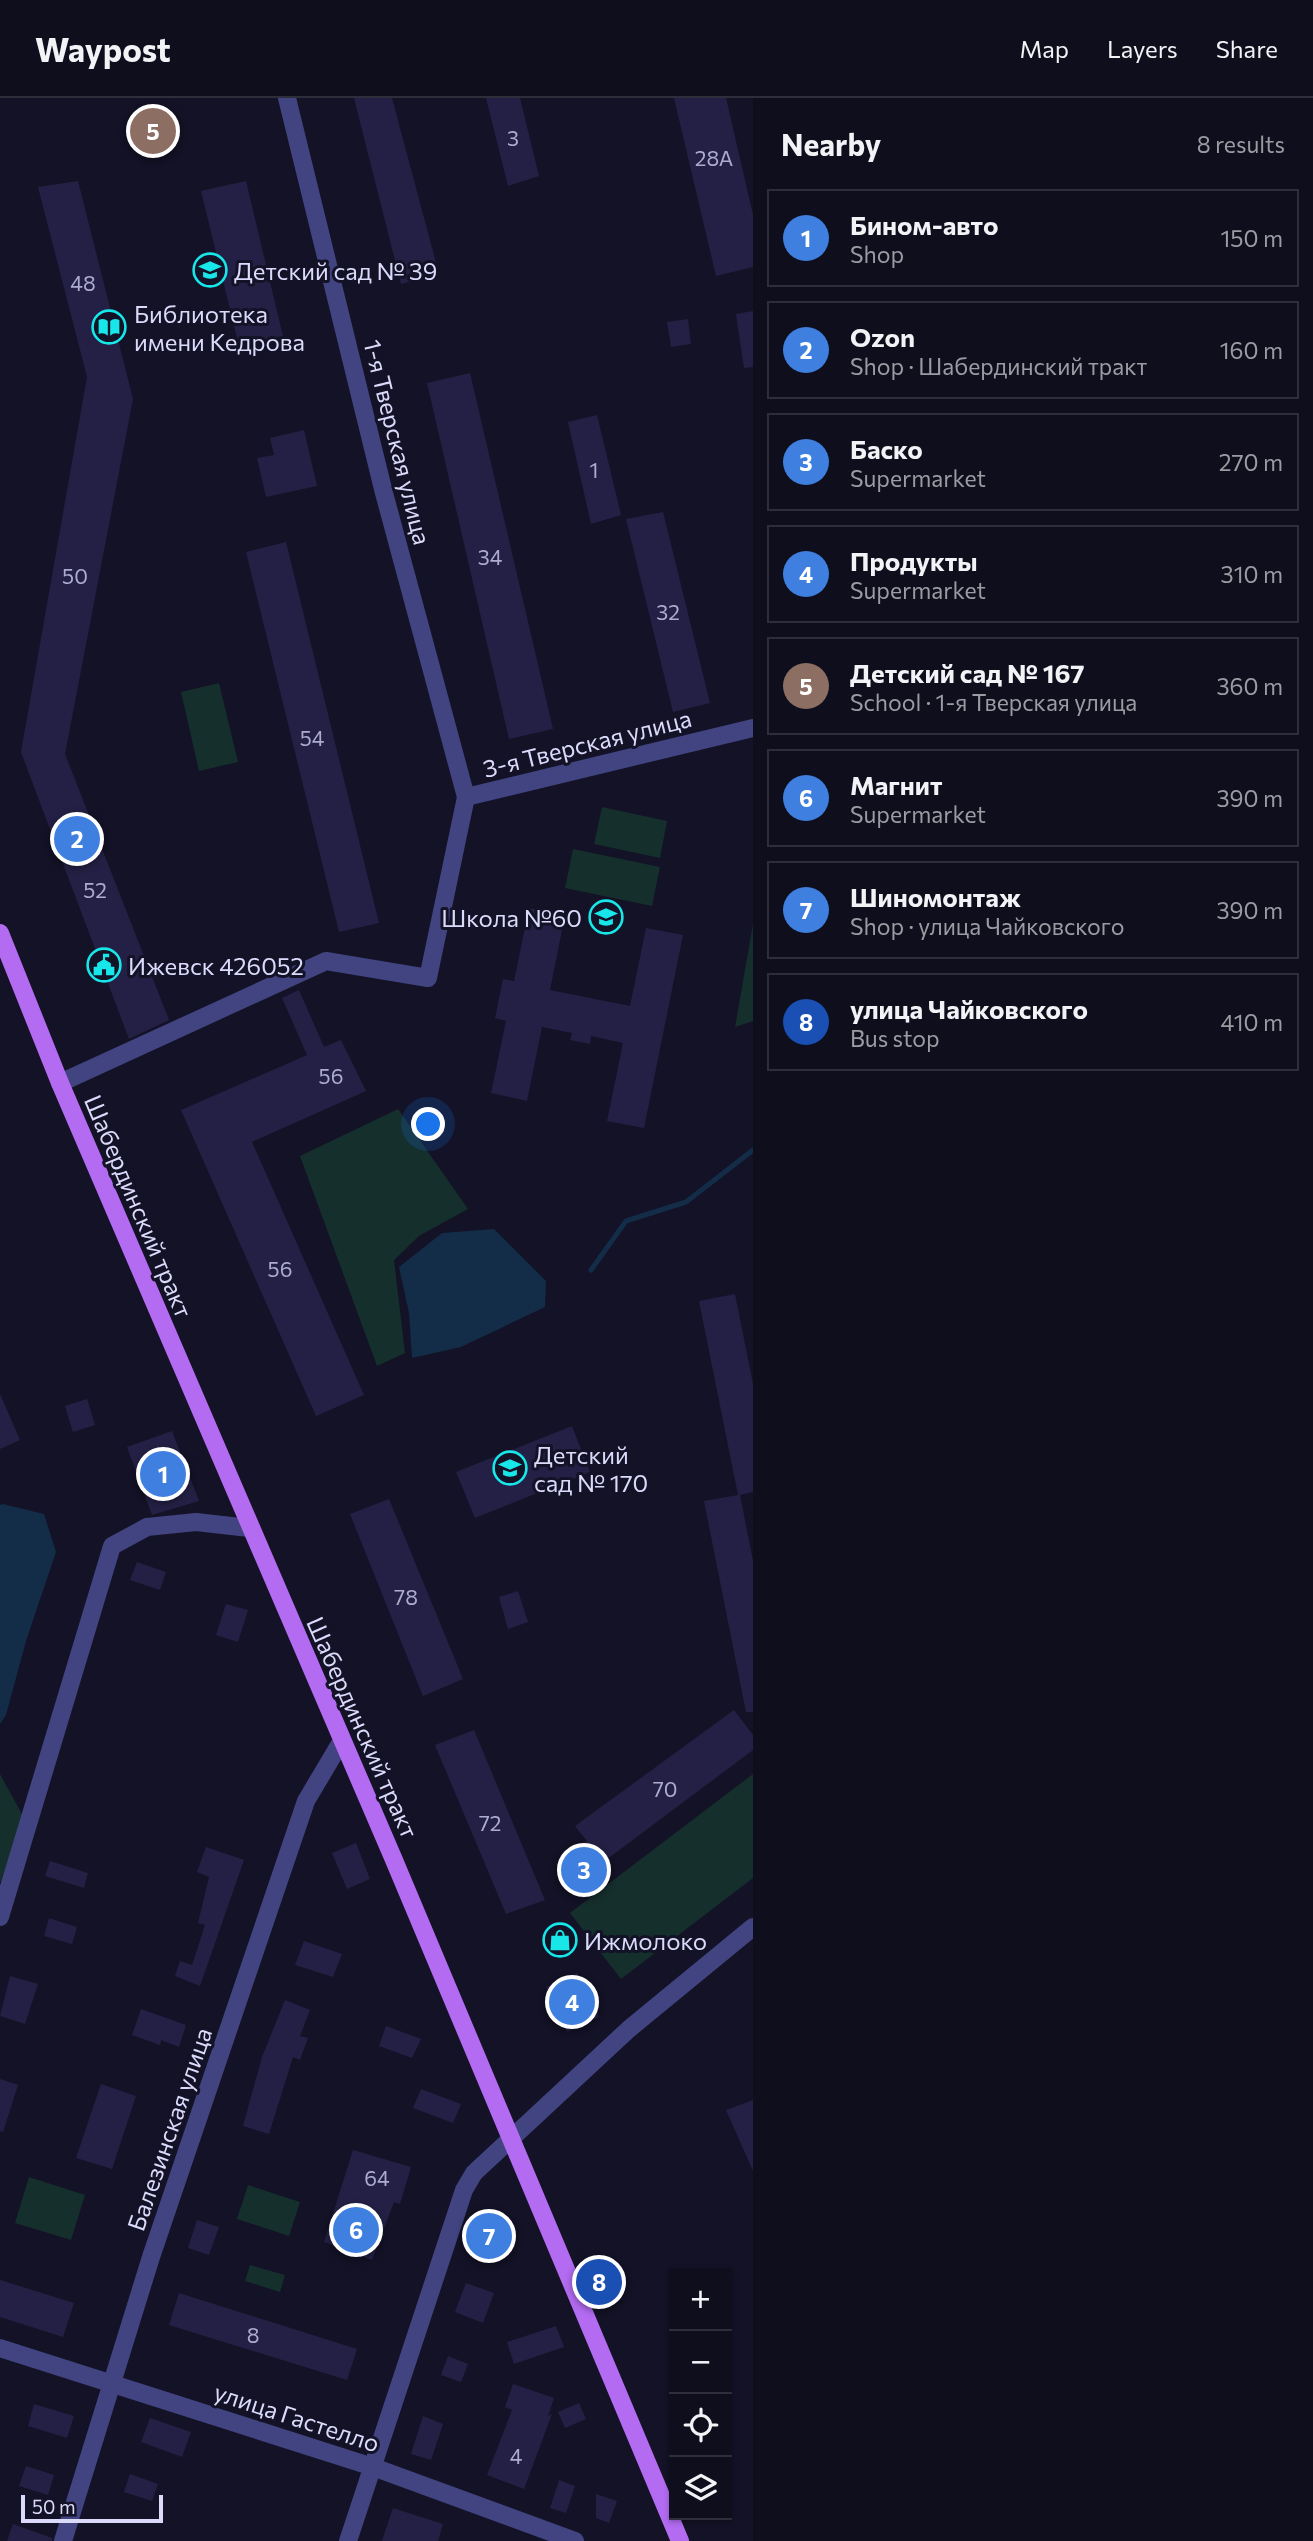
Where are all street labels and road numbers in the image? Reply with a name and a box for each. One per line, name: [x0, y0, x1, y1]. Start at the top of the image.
street label: 1-я Тверская улица: [358, 336, 438, 548]
street label: 3-я Тверская улица: [480, 703, 694, 783]
street label: Шабердинский тракт: [79, 1090, 199, 1322]
street label: Шабердинский тракт: [301, 1612, 425, 1842]
street label: Балезинская улица: [121, 2024, 217, 2234]
street label: улица Гастелло: [211, 2377, 383, 2457]

